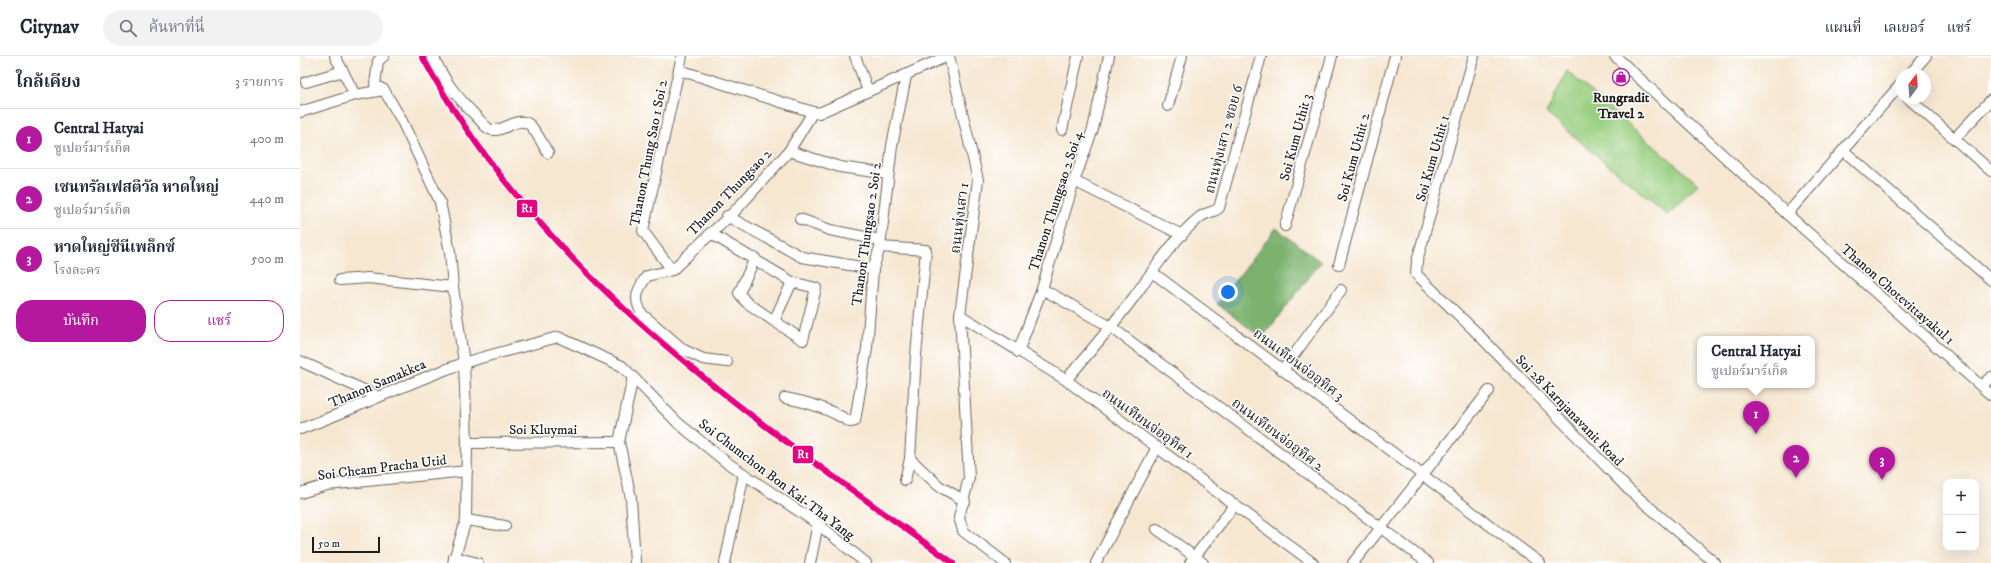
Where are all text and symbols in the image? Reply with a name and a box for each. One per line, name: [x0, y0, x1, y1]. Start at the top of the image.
search box: [103, 10, 383, 46]
text: Citynav: [20, 16, 79, 39]
icon: search: [117, 17, 139, 39]
text: ค้นหาที่นี่: [149, 18, 205, 37]
text: แผนที่: [1825, 19, 1861, 37]
text: เลเยอร์: [1883, 19, 1925, 37]
text: แชร์: [1947, 19, 1971, 37]
shop icon: Rungradit Travel 2: [1611, 67, 1631, 87]
north arrow: [1895, 68, 1931, 104]
text: ใกล้เคียง: [16, 71, 81, 93]
text: 3 รายการ: [235, 74, 284, 90]
street label: Thanon Thung Sao 1 Soi 2: [626, 78, 672, 228]
street label: ถนนทุ่งเสา 2 ซอย 6: [1201, 82, 1247, 195]
place label: Rungradit Travel 2: [1593, 89, 1650, 123]
street label: Soi Kum Uthit 3: [1276, 92, 1316, 183]
street label: Soi Kum Uthit 2: [1333, 111, 1374, 204]
street label: Soi Kum Uthit 1: [1412, 113, 1454, 204]
text: Central Hatyai: [54, 119, 144, 138]
street label: Thanon Thungsao 2 Soi 4: [1025, 128, 1087, 274]
text: 1: [27, 131, 31, 147]
text: 400 m: [250, 131, 284, 147]
text: ซูเปอร์มาร์เก็ต: [54, 140, 131, 156]
street label: Thanon Thungsao 2: [684, 145, 776, 240]
street label: Thanon Thungsao 2 Soi 2: [848, 161, 886, 307]
text: เซนทรัลเฟสติวัล หาดใหญ่: [54, 178, 219, 197]
street label: ถนนทุ่งเสา 1: [947, 182, 973, 255]
text: 2: [26, 191, 32, 207]
text: 440 m: [249, 191, 284, 207]
line badge: R1: [516, 199, 538, 218]
text: ซูเปอร์มาร์เก็ต: [54, 202, 131, 218]
text: R1: [521, 202, 533, 216]
text: หาดใหญ่ซีนีเพล็กซ์: [54, 238, 175, 257]
street label: Thanon Chotevittayakul 1: [1837, 240, 1958, 349]
text: 3: [27, 251, 31, 267]
text: 500 m: [251, 251, 284, 267]
text: โรงละคร: [54, 262, 101, 278]
your location: [1218, 282, 1238, 302]
button: บันทึก: [16, 300, 146, 342]
button: แชร์: [154, 300, 284, 342]
street label: ถนนเทียนจ่ออุทิศ 3: [1249, 325, 1347, 405]
popup: [1697, 336, 1815, 388]
text: Central Hatyai: [1711, 342, 1801, 361]
street label: Soi 28 Karnjanavanit Road: [1511, 351, 1627, 470]
street label: Thanon Samakkea: [326, 355, 429, 412]
text: ซูเปอร์มาร์เก็ต: [1711, 363, 1788, 379]
street label: ถนนเทียนจ่ออุทิศ 1: [1098, 384, 1197, 463]
street label: ถนนเทียนจ่ออุทิศ 2: [1228, 394, 1327, 475]
pin: 1: [1743, 401, 1769, 434]
street label: Soi Chumchon Bon Kai-Tha Yang: [695, 415, 858, 545]
street label: Soi Kluymai: [509, 421, 578, 439]
line badge: R1: [792, 445, 814, 464]
pin: 2: [1783, 445, 1809, 478]
pin: 3: [1869, 447, 1895, 480]
text: R1: [797, 448, 809, 462]
street label: Soi Cheam Pracha Utid: [317, 451, 448, 485]
map controls: [1943, 479, 1979, 551]
button: +: [1943, 479, 1979, 515]
button: −: [1943, 515, 1979, 551]
scale bar: [312, 535, 380, 554]
text: 50 m: [318, 537, 340, 551]

